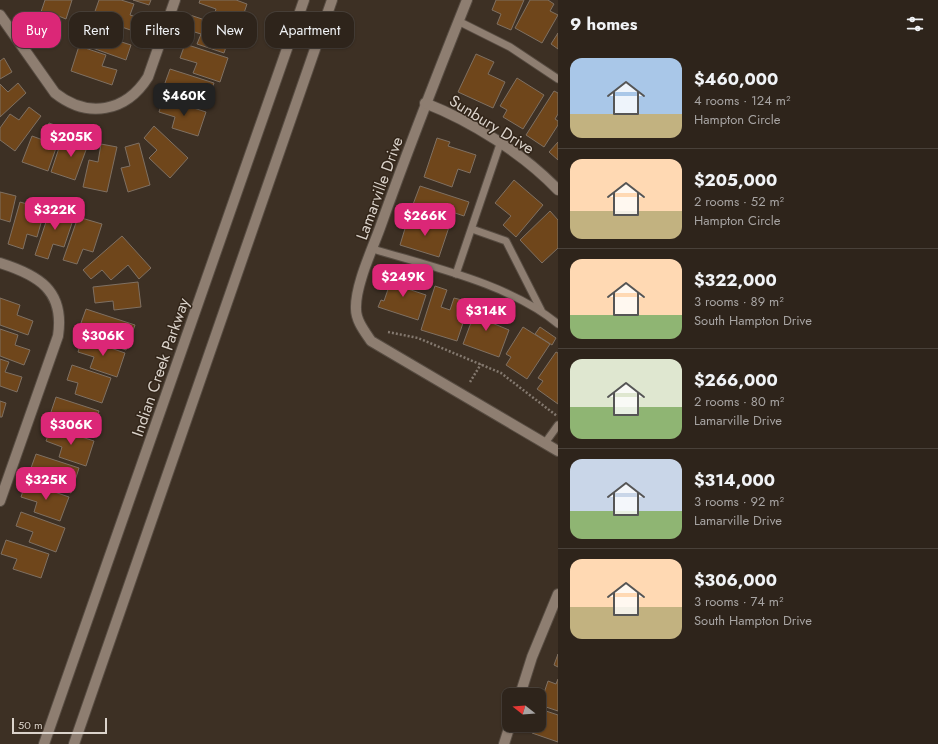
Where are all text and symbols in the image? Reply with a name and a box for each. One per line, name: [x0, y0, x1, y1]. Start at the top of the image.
chip: Buy: [12, 12, 61, 48]
chip: Rent: [69, 12, 123, 48]
chip: Filters: [131, 12, 194, 48]
chip: New: [202, 12, 257, 48]
chip: Apartment: [265, 12, 354, 48]
text: 9 homes: [570, 12, 638, 36]
icon: filters: [904, 13, 926, 35]
text: $460,000: [694, 67, 778, 91]
icon: home: [602, 74, 650, 122]
pin: $460K: [156, 83, 212, 117]
text: $460K: [162, 86, 206, 105]
street label: Sunbury Drive: [445, 89, 539, 160]
text: 4 rooms · 124 m²: [694, 91, 790, 110]
text: Hampton Circle: [694, 110, 781, 129]
pin: $205K: [43, 124, 99, 158]
text: $205K: [50, 127, 92, 146]
street label: Lamarville Drive: [350, 133, 409, 243]
text: $205,000: [694, 168, 777, 192]
icon: home: [602, 175, 650, 223]
text: 2 rooms · 52 m²: [694, 192, 784, 211]
pin: $322K: [27, 197, 83, 231]
text: $322K: [34, 200, 76, 219]
pin: $266K: [397, 203, 453, 237]
text: $266K: [403, 206, 447, 225]
text: Hampton Circle: [694, 211, 781, 230]
pin: $249K: [375, 264, 431, 298]
text: $249K: [381, 267, 425, 286]
text: $322,000: [694, 268, 777, 292]
icon: home: [602, 275, 650, 323]
text: 3 rooms · 89 m²: [694, 292, 784, 311]
street label: Indian Creek Parkway: [126, 294, 195, 440]
pin: $314K: [458, 298, 514, 332]
text: $314K: [466, 301, 506, 320]
text: South Hampton Drive: [694, 311, 812, 330]
pin: $306K: [75, 323, 131, 357]
text: $306K: [82, 326, 124, 345]
text: $266,000: [694, 368, 778, 392]
icon: home: [602, 375, 650, 423]
text: 2 rooms · 80 m²: [694, 392, 784, 411]
text: Lamarville Drive: [694, 411, 782, 430]
pin: $306K: [43, 412, 99, 446]
text: $306K: [50, 415, 92, 434]
pin: $325K: [18, 467, 74, 501]
text: $314,000: [694, 468, 775, 492]
text: $325K: [25, 470, 67, 489]
icon: home: [602, 475, 650, 523]
text: 3 rooms · 92 m²: [694, 492, 784, 511]
text: Lamarville Drive: [694, 511, 782, 530]
text: $306,000: [694, 568, 777, 592]
icon: home: [602, 575, 650, 623]
text: 3 rooms · 74 m²: [694, 592, 783, 611]
text: South Hampton Drive: [694, 611, 812, 630]
north arrow: [502, 688, 546, 732]
map controls: [502, 688, 546, 732]
scale bar: [12, 716, 107, 735]
text: 50 m: [18, 717, 43, 733]

